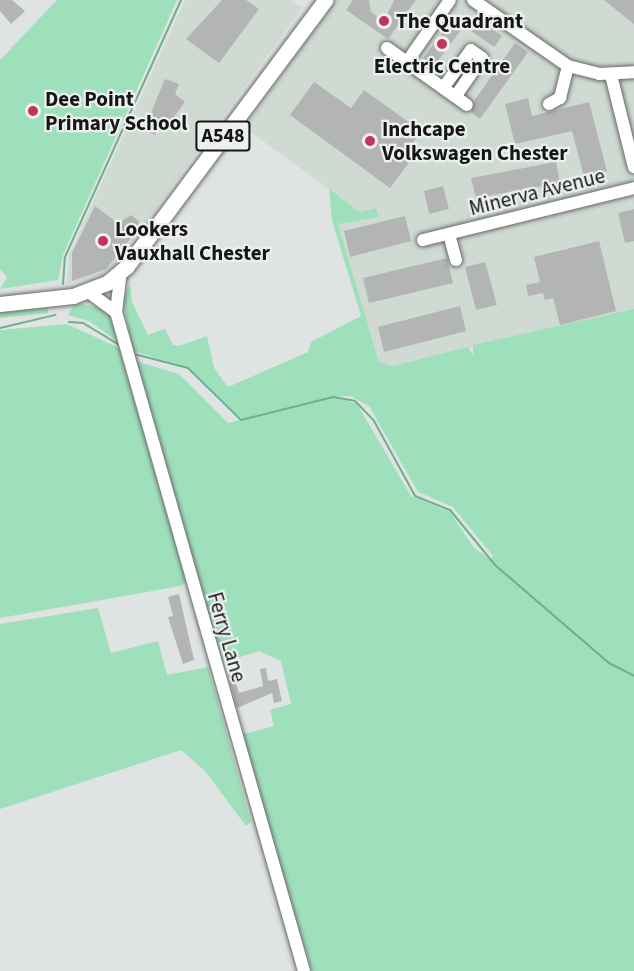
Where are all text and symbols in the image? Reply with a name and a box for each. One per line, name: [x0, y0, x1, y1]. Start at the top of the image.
place label: The Quadrant: [396, 8, 523, 34]
marker: The Quadrant: [377, 14, 391, 28]
marker: Electric Centre: [435, 37, 449, 51]
place label: Electric Centre: [374, 53, 510, 79]
place label: Dee Point Primary School: [45, 86, 187, 136]
marker: Dee Point Primary School: [26, 104, 40, 118]
place label: Inchcape Volkswagen Chester: [382, 116, 568, 166]
road number: A548: [194, 119, 252, 153]
marker: Inchcape Volkswagen Chester: [363, 134, 377, 148]
street label: Minerva Avenue: [466, 163, 608, 221]
place label: Lookers Vauxhall Chester: [115, 216, 270, 266]
marker: Lookers Vauxhall Chester: [96, 234, 110, 248]
street label: Ferry Lane: [202, 589, 252, 685]

